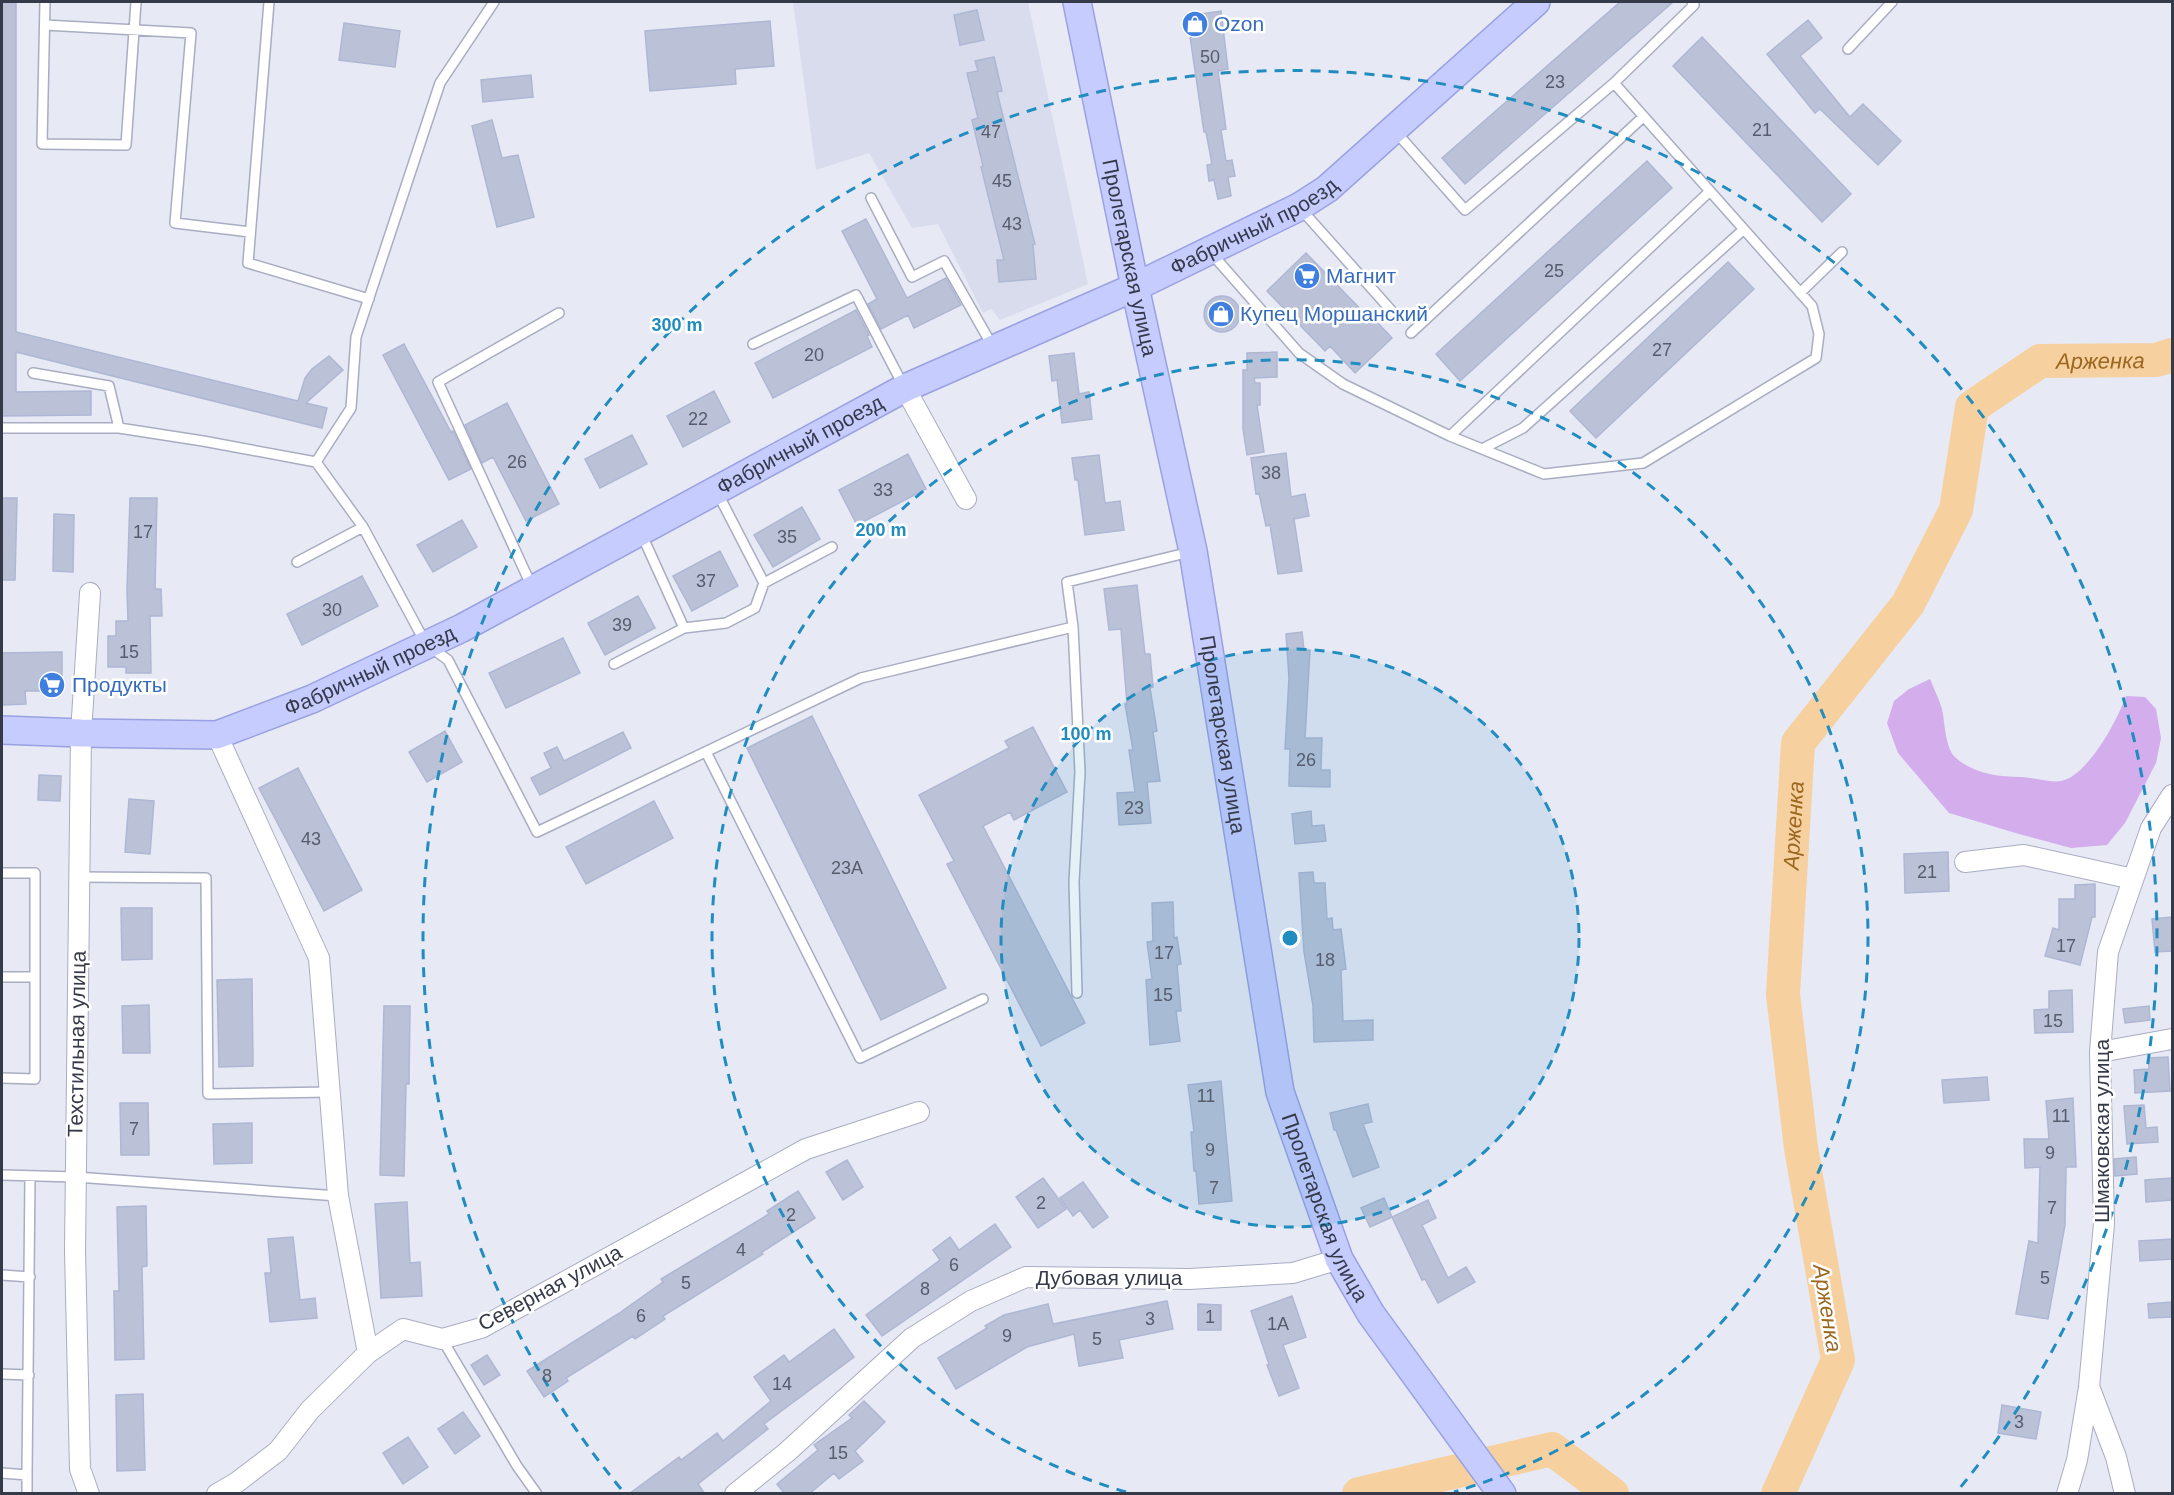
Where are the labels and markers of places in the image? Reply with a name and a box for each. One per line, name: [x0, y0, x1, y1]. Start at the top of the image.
shop icon: Ozon: [1180, 9, 1210, 39]
place label: Ozon: [1214, 12, 1264, 35]
supermarket icon: Магнит: [1292, 261, 1322, 291]
place label: Магнит: [1326, 264, 1396, 287]
shop icon: Купец Моршанский: [1206, 299, 1236, 329]
place label: Купец Моршанский: [1240, 302, 1428, 325]
supermarket icon: Продукты: [37, 670, 67, 700]
place label: Продукты: [72, 673, 167, 696]
centre of rings: [1280, 928, 1300, 948]

